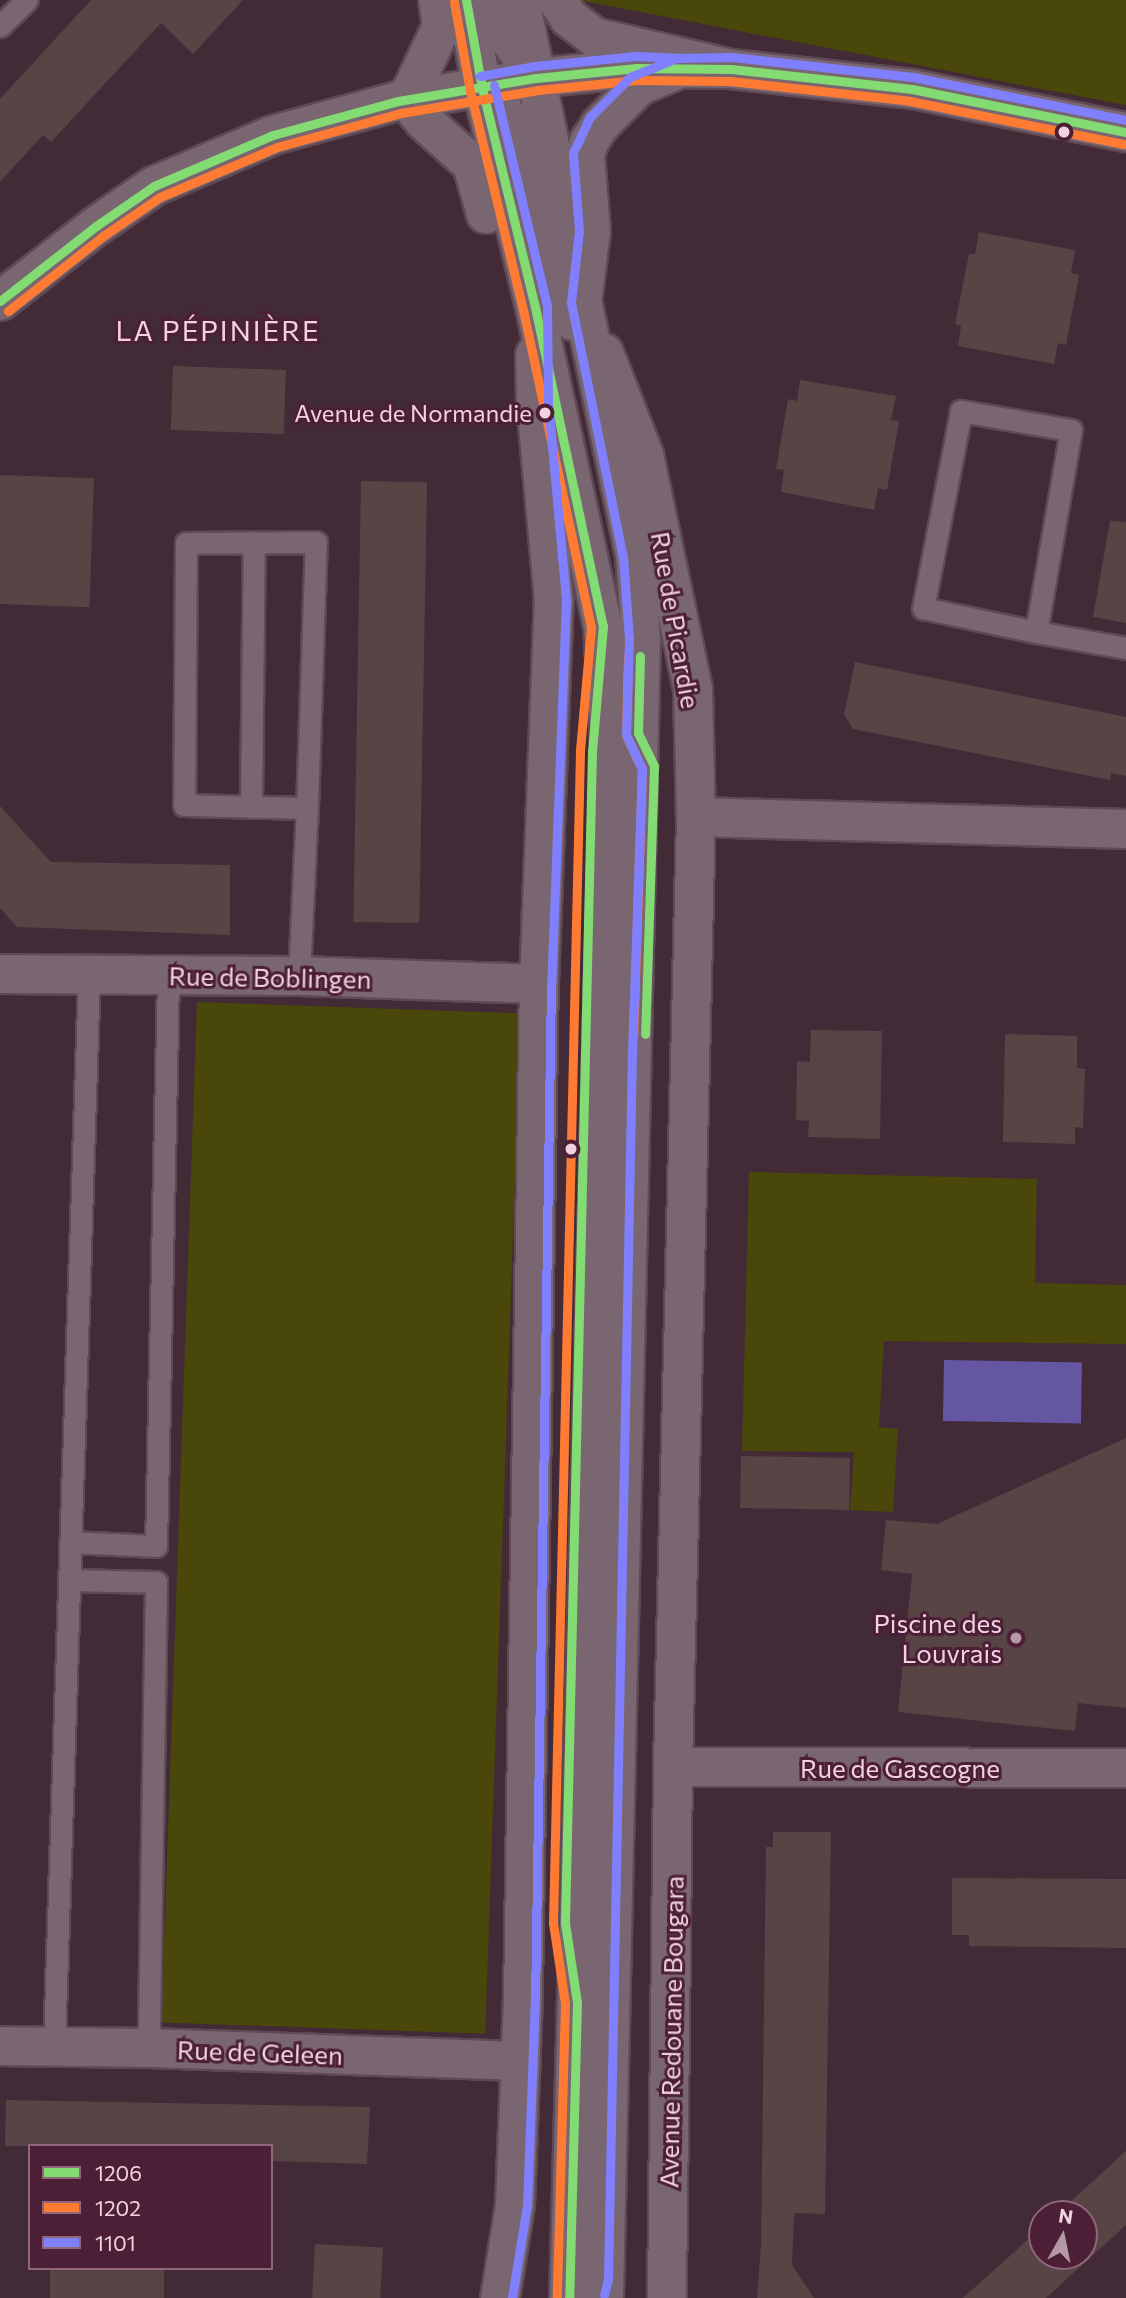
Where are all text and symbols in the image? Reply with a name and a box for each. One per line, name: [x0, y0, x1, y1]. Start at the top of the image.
unlabelled marker: [1057, 125, 1071, 139]
district label: LA PÉPINIÈRE: [117, 313, 319, 347]
place label: Avenue de Normandie: [294, 399, 532, 427]
marker: Avenue de Normandie: [538, 406, 552, 420]
street label: Rue de Picardie: [645, 529, 707, 711]
street label: Rue de Boblingen: [168, 960, 372, 994]
unlabelled marker: [564, 1142, 578, 1156]
place label: Piscine des Louvrais: [873, 1607, 1002, 1668]
marker: Piscine des Louvrais: [1008, 1630, 1024, 1646]
street label: Rue de Gascogne: [800, 1752, 1000, 1784]
street label: Avenue Redouane Bougara: [653, 1876, 689, 2188]
street label: Rue de Geleen: [177, 2034, 343, 2070]
legend: [28, 2144, 273, 2270]
text: 1206: [95, 2160, 142, 2185]
text: 1202: [95, 2195, 141, 2220]
north arrow: [1028, 2200, 1098, 2270]
text: N: [1057, 2203, 1075, 2228]
text: 1101: [95, 2230, 136, 2255]

